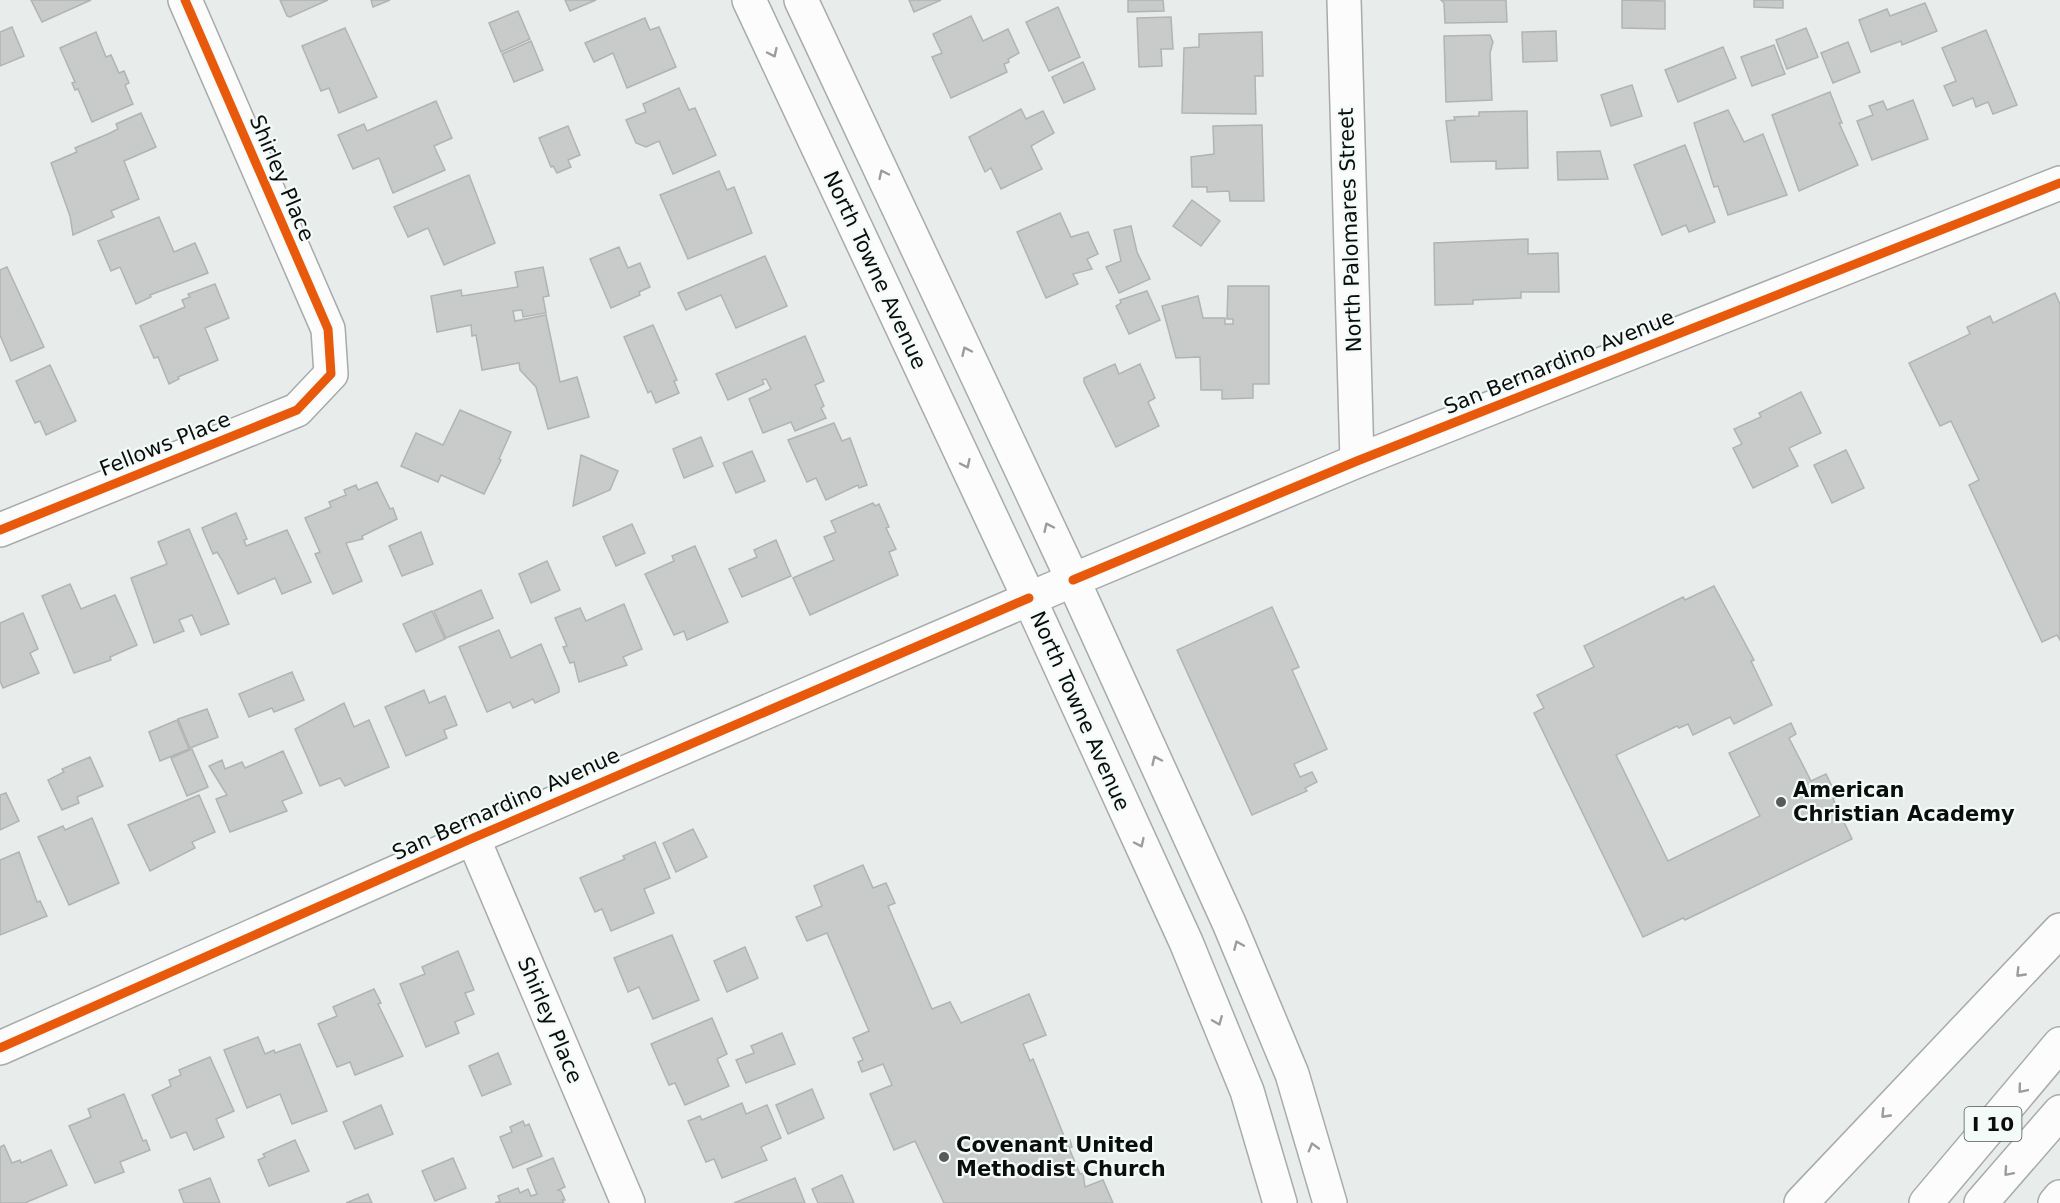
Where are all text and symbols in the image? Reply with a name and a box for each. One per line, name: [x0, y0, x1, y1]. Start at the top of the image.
one-way arrow: [766, 47, 778, 58]
street label: North Palomares Street: [1334, 107, 1366, 353]
street label: Shirley Place: [245, 111, 319, 245]
street label: North Towne Avenue: [819, 167, 931, 373]
one-way arrow: [878, 170, 890, 181]
street label: San Bernardino Avenue: [1440, 305, 1678, 419]
one-way arrow: [961, 346, 973, 357]
street label: Fellows Place: [96, 407, 234, 481]
one-way arrow: [959, 458, 971, 469]
one-way arrow: [1044, 523, 1056, 534]
street label: North Towne Avenue: [1025, 608, 1135, 814]
street label: San Bernardino Avenue: [389, 743, 623, 865]
one-way arrow: [1151, 756, 1163, 767]
place label: American Christian Academy: [1793, 778, 2015, 826]
marker: American Christian Academy: [1774, 795, 1788, 809]
one-way arrow: [1133, 836, 1145, 847]
one-way arrow: [1233, 940, 1245, 951]
street label: Shirley Place: [513, 953, 587, 1087]
one-way arrow: [2016, 965, 2027, 976]
one-way arrow: [1211, 1015, 1223, 1026]
one-way arrow: [2018, 1082, 2029, 1093]
one-way arrow: [1882, 1107, 1893, 1118]
road number: I 10: [1964, 1107, 2022, 1141]
place label: Covenant United Methodist Church: [956, 1133, 1166, 1181]
one-way arrow: [1308, 1142, 1320, 1153]
marker: Covenant United Methodist Church: [937, 1150, 951, 1164]
one-way arrow: [2004, 1165, 2015, 1176]

